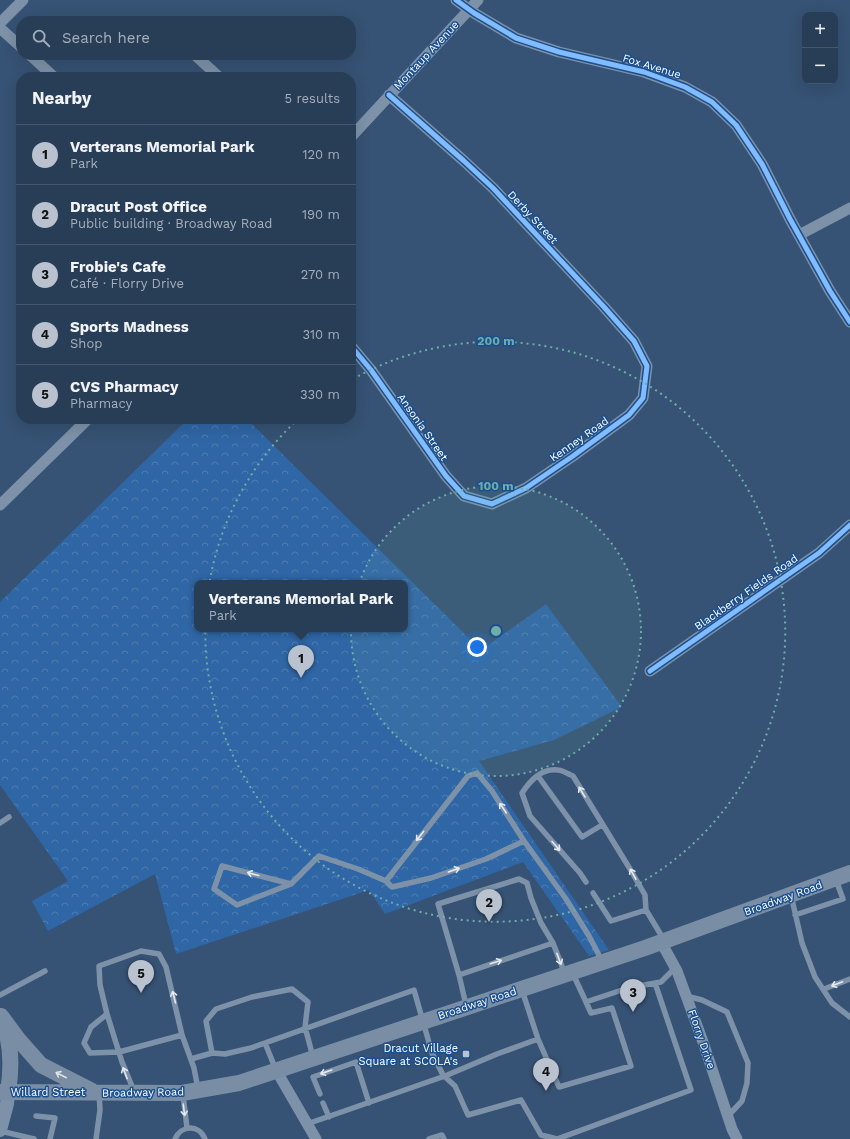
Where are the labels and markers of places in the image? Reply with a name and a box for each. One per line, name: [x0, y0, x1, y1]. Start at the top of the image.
centre of rings: [489, 624, 503, 638]
pin: 1: [288, 645, 314, 678]
pin: 2: [476, 889, 502, 922]
pin: 5: [128, 960, 154, 993]
pin: 3: [620, 979, 646, 1012]
place label: Dracut Village Square at SCOLA's: [358, 1042, 458, 1068]
marker: Dracut Village Square at SCOLA's: [461, 1049, 471, 1059]
pin: 4: [533, 1058, 559, 1091]

